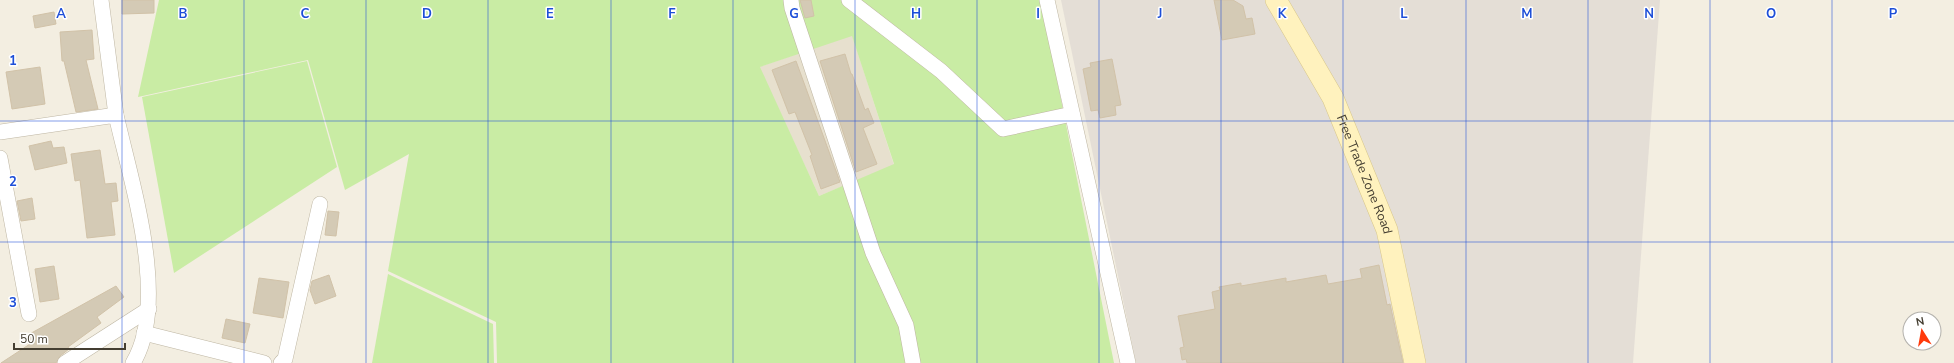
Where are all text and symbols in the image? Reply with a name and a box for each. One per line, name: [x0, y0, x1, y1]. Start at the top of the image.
text: A: [56, 5, 66, 23]
text: B: [179, 5, 188, 23]
text: C: [301, 5, 310, 23]
text: D: [422, 5, 432, 23]
text: E: [546, 5, 554, 23]
text: F: [668, 5, 676, 23]
text: G: [789, 5, 799, 23]
text: H: [911, 5, 921, 23]
text: I: [1036, 5, 1040, 23]
text: J: [1157, 5, 1162, 23]
text: K: [1278, 5, 1287, 23]
text: L: [1400, 5, 1408, 23]
text: M: [1521, 5, 1533, 23]
text: N: [1644, 5, 1654, 23]
text: O: [1766, 5, 1776, 23]
text: P: [1889, 5, 1898, 23]
text: 1: [9, 52, 17, 70]
street label: Free Trade Zone Road: [1332, 112, 1397, 236]
text: 2: [9, 173, 17, 191]
text: 3: [9, 294, 17, 312]
north arrow: [1902, 311, 1942, 351]
text: N: [1915, 314, 1926, 330]
scale bar: [14, 325, 125, 351]
text: 50 m: [20, 331, 48, 347]

